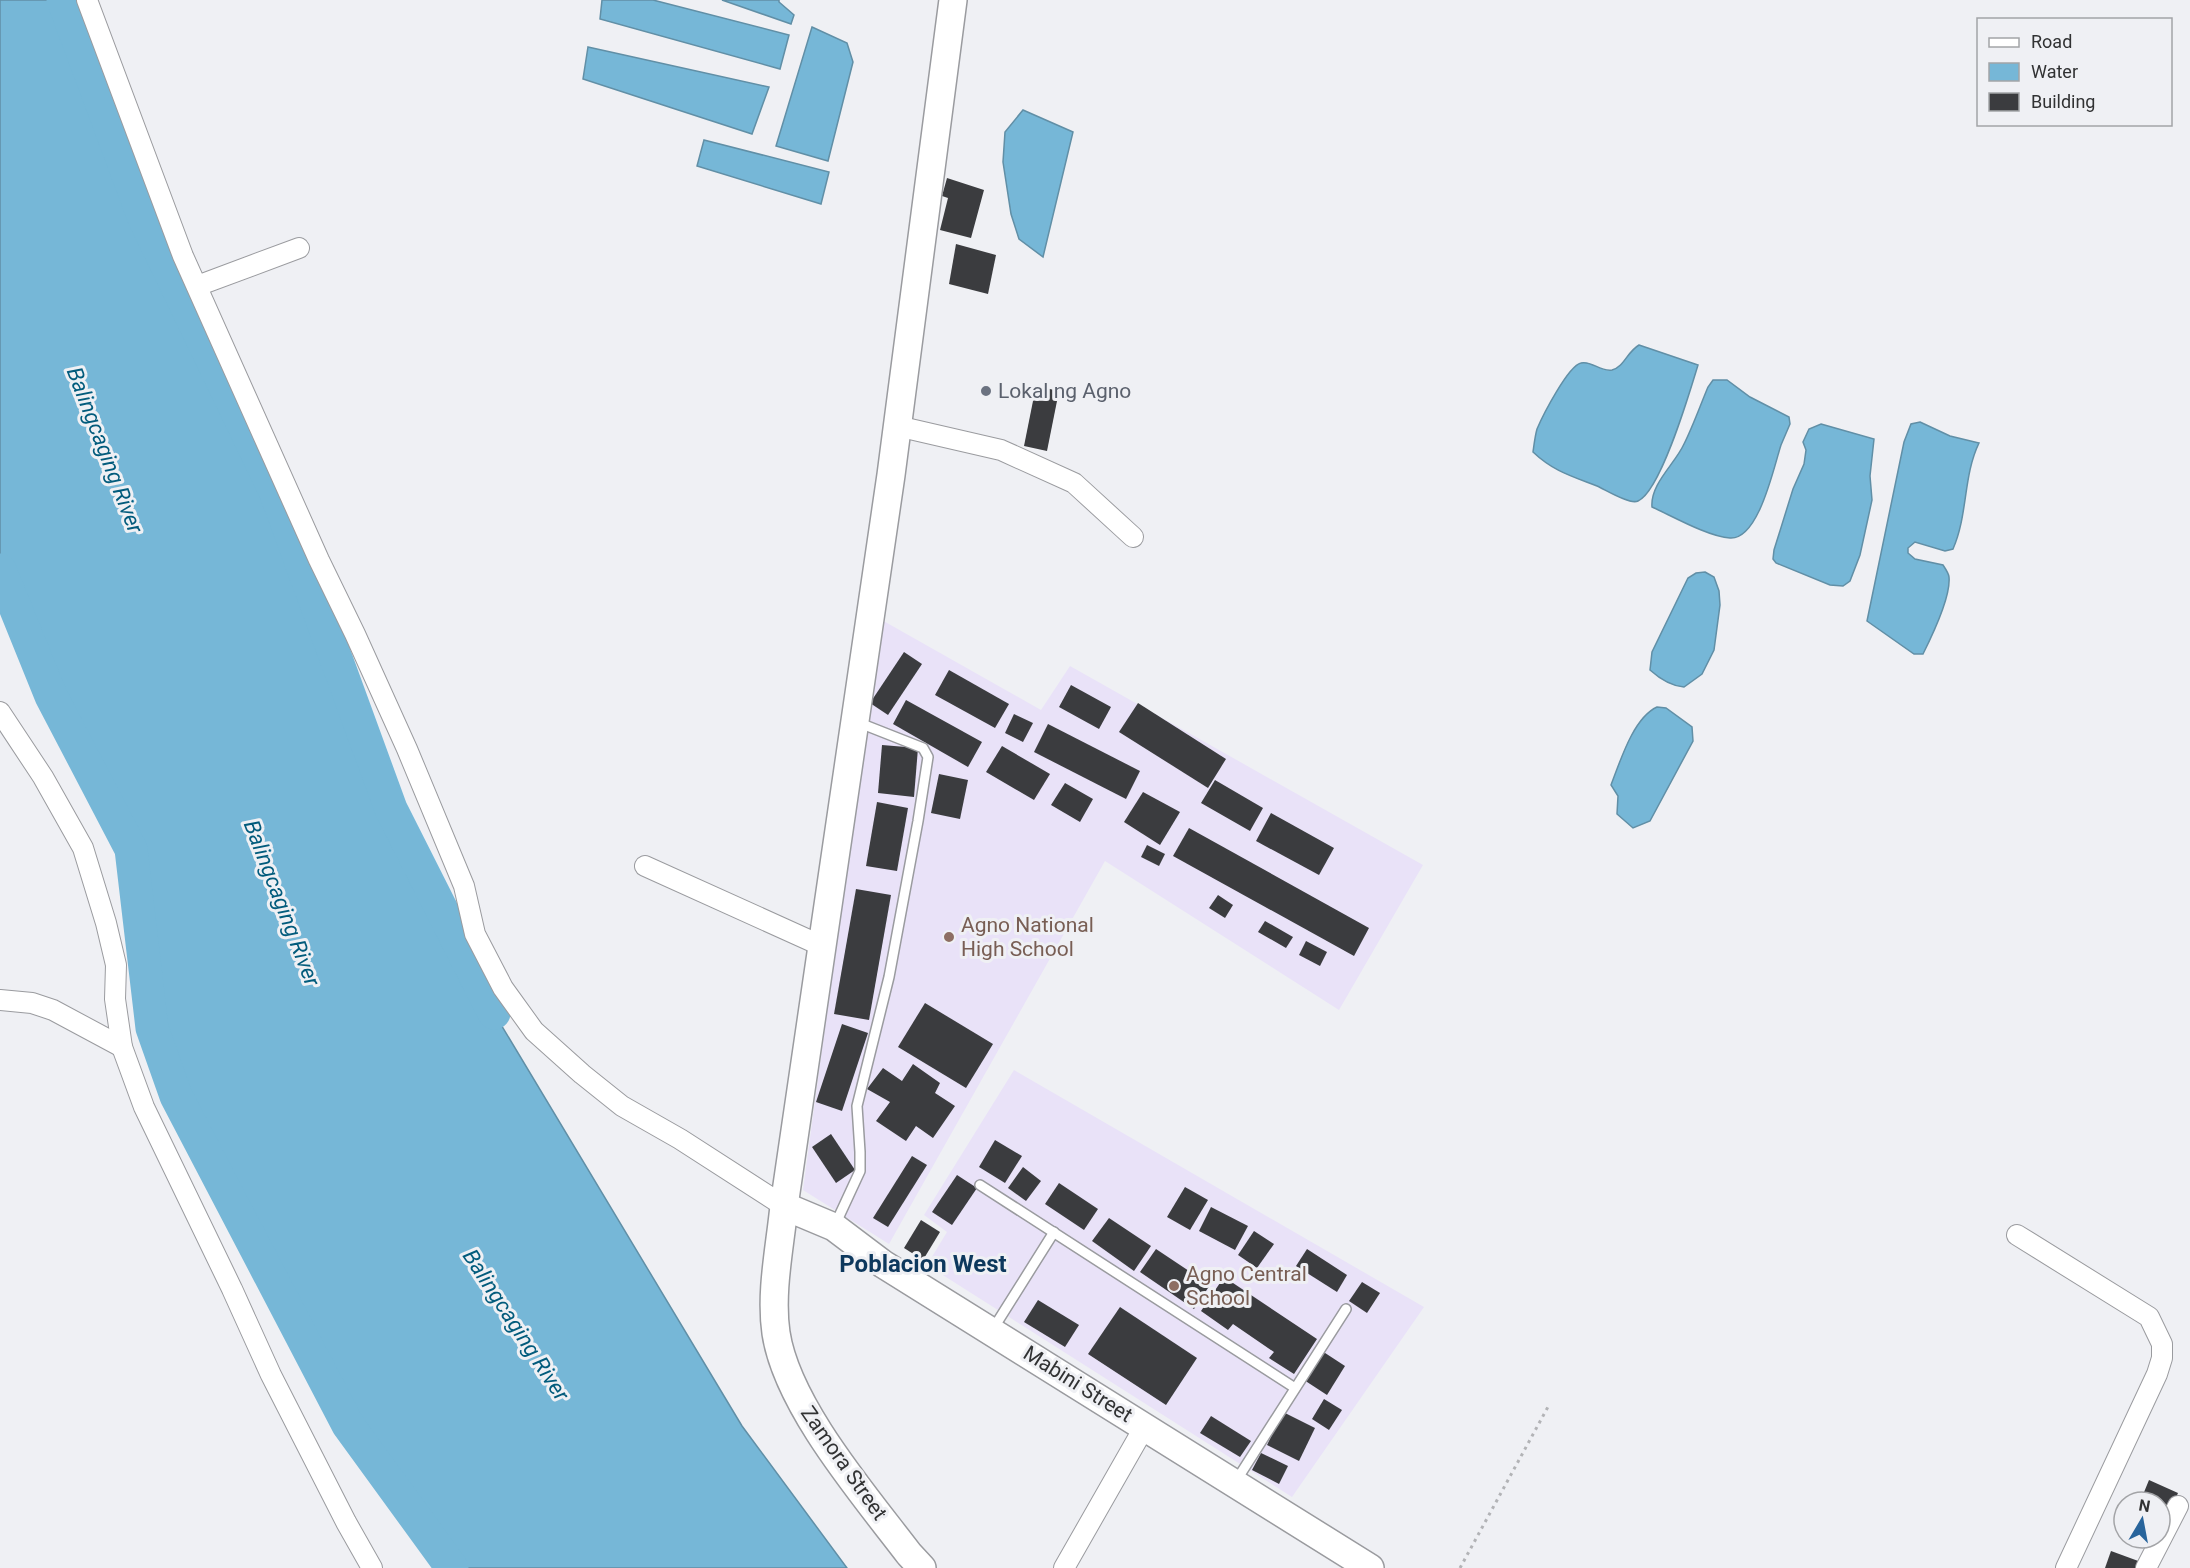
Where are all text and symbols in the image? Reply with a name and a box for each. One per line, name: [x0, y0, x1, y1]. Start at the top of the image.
legend: [1977, 18, 2172, 126]
text: Road: [2031, 31, 2072, 52]
text: Water: [2031, 61, 2078, 82]
text: Building: [2031, 91, 2095, 112]
water label: Balingcaging River: [62, 364, 148, 537]
place label: Lokal ng Agno: [998, 379, 1131, 403]
marker: Lokal ng Agno: [979, 384, 993, 398]
water label: Balingcaging River: [239, 817, 325, 990]
place label: Agno National High School: [961, 913, 1094, 961]
marker: Agno National High School: [942, 930, 956, 944]
water label: Balingcaging River: [458, 1245, 575, 1406]
district label: Poblacion West: [839, 1250, 1007, 1278]
place label: Agno Central School: [1186, 1262, 1307, 1310]
marker: Agno Central School: [1167, 1279, 1181, 1293]
street label: Mabini Street: [1019, 1341, 1137, 1427]
street label: Zamora Street: [796, 1402, 892, 1525]
north arrow: [2112, 1490, 2172, 1550]
text: N: [2137, 1495, 2152, 1516]

